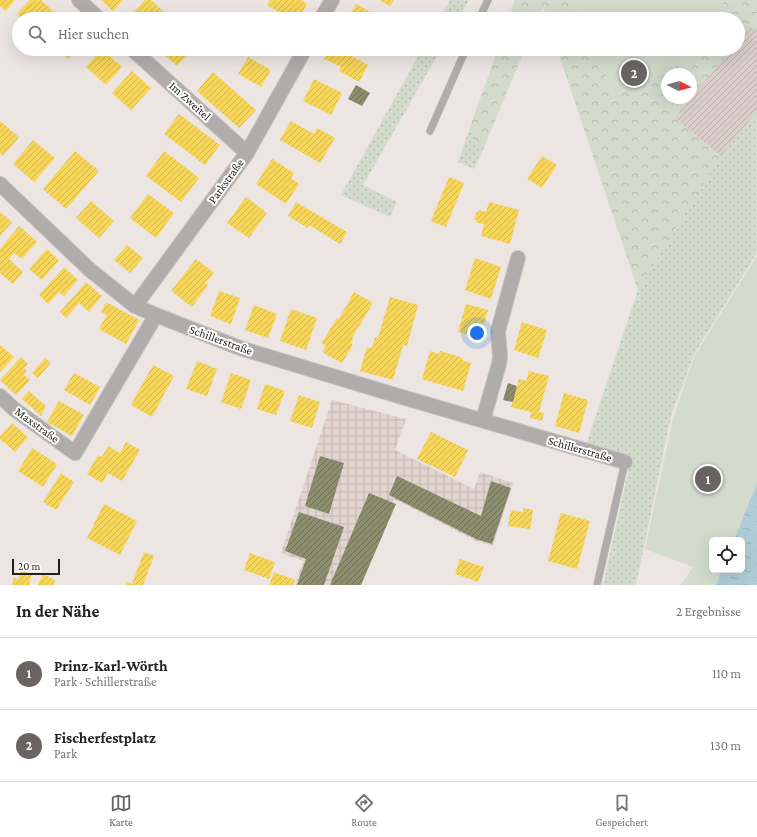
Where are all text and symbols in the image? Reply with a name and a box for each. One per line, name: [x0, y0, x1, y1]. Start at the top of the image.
search box: [12, 12, 745, 56]
icon: search: [26, 23, 48, 45]
text: Hier suchen: [58, 26, 129, 42]
pin: 2: [621, 58, 647, 88]
north arrow: [661, 68, 697, 104]
street label: Im Zweitel: [166, 79, 214, 123]
street label: Parkstraße: [205, 156, 247, 206]
street label: Schillerstraße: [188, 322, 254, 358]
your location: [467, 323, 487, 343]
street label: Maxstraße: [12, 404, 62, 446]
street label: Schillerstraße: [546, 433, 614, 465]
pin: 1: [695, 464, 721, 494]
map controls: [709, 537, 745, 573]
button: locate: [709, 537, 745, 573]
scale bar: [12, 557, 60, 576]
text: 20 m: [18, 560, 40, 572]
text: In der Nähe: [16, 602, 99, 621]
text: 2 Ergebnisse: [676, 604, 741, 619]
text: Prinz-Karl-Wörth: [54, 658, 168, 674]
text: 1: [27, 666, 31, 681]
text: 110 m: [712, 666, 741, 681]
text: Park · Schillerstraße: [54, 674, 157, 689]
text: Fischerfestplatz: [54, 730, 156, 746]
text: 2: [26, 738, 32, 753]
text: 130 m: [710, 738, 741, 753]
text: Park: [54, 746, 77, 761]
tab: Karte: [109, 792, 133, 828]
tab: Route: [351, 792, 377, 828]
tab: Gespeichert: [595, 792, 648, 828]

